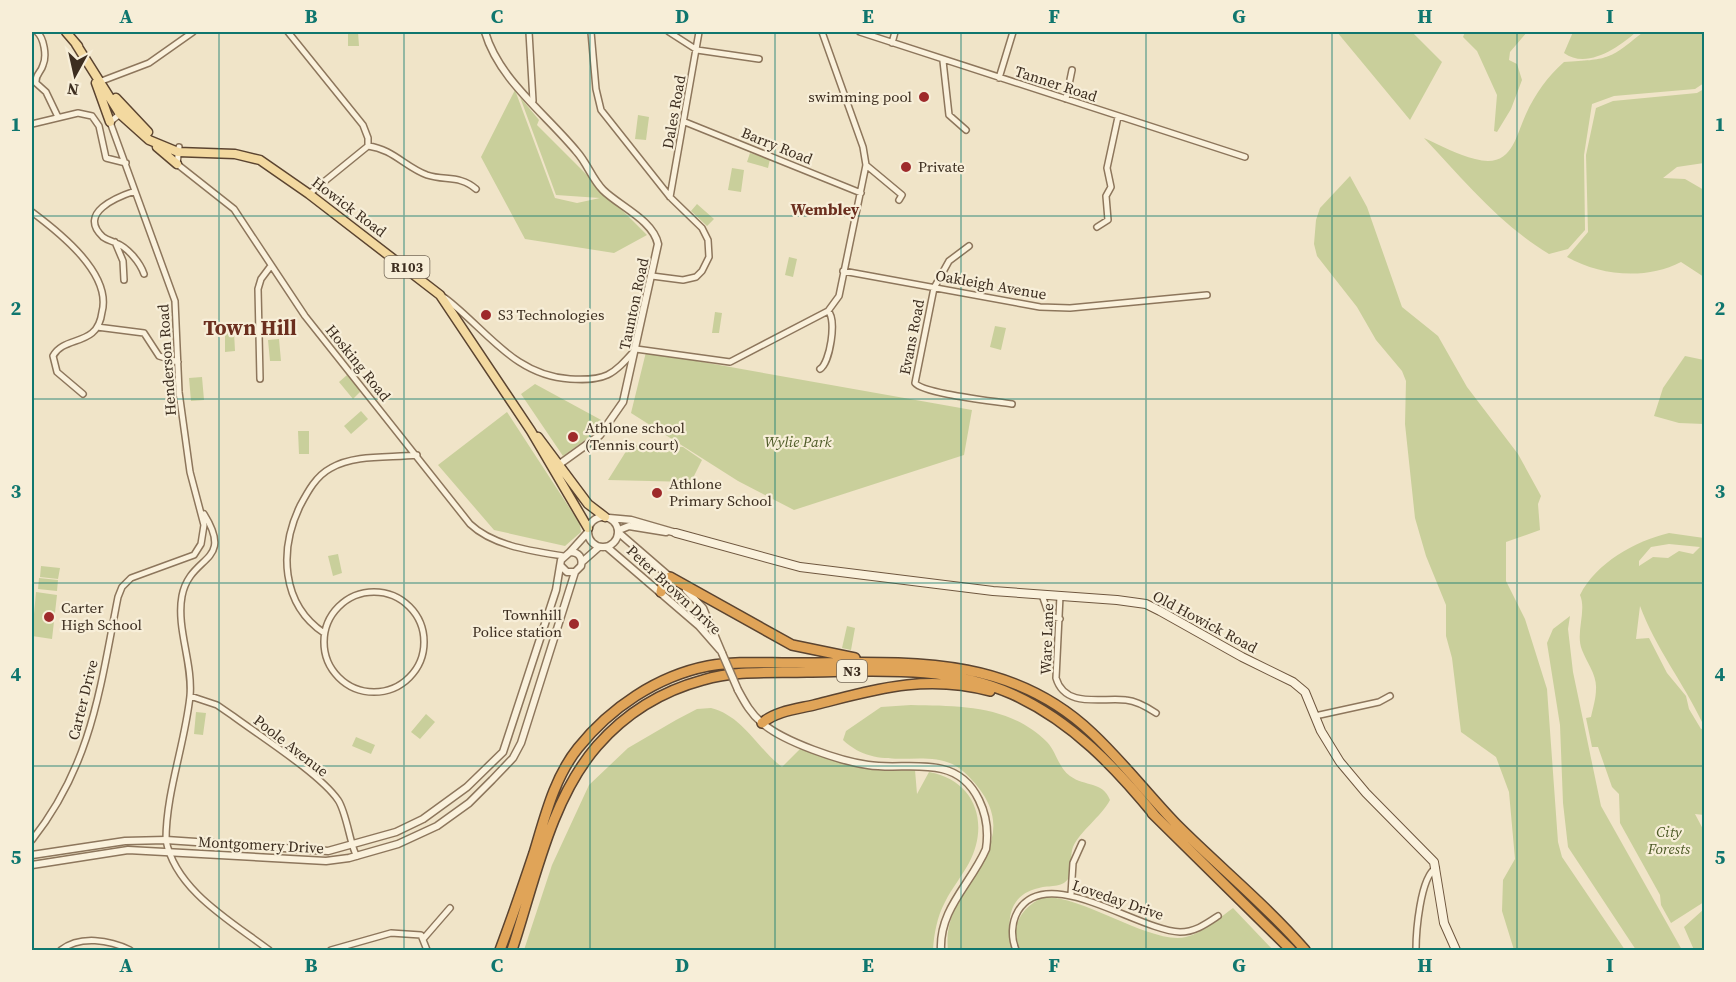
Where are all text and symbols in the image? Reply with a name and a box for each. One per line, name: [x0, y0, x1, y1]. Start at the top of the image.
text: A: [119, 2, 133, 30]
text: B: [304, 2, 318, 30]
text: C: [491, 2, 503, 30]
text: D: [675, 2, 689, 30]
text: E: [862, 2, 874, 30]
text: F: [1048, 2, 1060, 30]
text: G: [1232, 2, 1246, 30]
text: H: [1417, 2, 1433, 30]
text: I: [1606, 2, 1614, 30]
north arrow: [45, 45, 105, 105]
street label: Tanner Road: [1012, 60, 1101, 107]
street label: Dales Road: [657, 73, 690, 150]
text: N: [65, 78, 80, 102]
place label: swimming pool: [808, 86, 913, 107]
marker: swimming pool: [917, 90, 931, 104]
text: 1: [11, 110, 21, 138]
text: 1: [1715, 110, 1725, 138]
street label: Barry Road: [738, 122, 816, 170]
place label: Private: [918, 156, 965, 177]
marker: Private: [899, 160, 913, 174]
street label: Howick Road: [308, 172, 391, 242]
district label: Wembley: [791, 198, 860, 220]
street label: Taunton Road: [614, 255, 654, 352]
road number: R103: [384, 256, 430, 278]
street label: Oakleigh Avenue: [934, 264, 1049, 305]
text: 2: [11, 294, 22, 322]
text: 2: [1715, 294, 1726, 322]
street label: Evans Road: [894, 297, 929, 377]
street label: Henderson Road: [152, 303, 181, 417]
place label: S3 Technologies: [498, 304, 605, 325]
marker: S3 Technologies: [479, 308, 493, 322]
district label: Town Hill: [203, 313, 297, 342]
street label: Hosking Road: [321, 320, 396, 406]
place label: Athlone school (Tennis court): [585, 417, 685, 455]
marker: Athlone school (Tennis court): [566, 430, 580, 444]
park label: Wylie Park: [764, 431, 832, 452]
place label: Athlone Primary School: [669, 473, 772, 511]
text: 3: [11, 477, 22, 505]
text: 3: [1715, 477, 1726, 505]
marker: Athlone Primary School: [650, 486, 664, 500]
street label: Peter Brown Drive: [622, 540, 727, 639]
street label: Old Howick Road: [1149, 585, 1262, 658]
place label: Carter High School: [61, 597, 143, 635]
street label: Ware Lane: [1035, 603, 1058, 675]
place label: Townhill Police station: [472, 604, 563, 642]
marker: Carter High School: [42, 610, 56, 624]
marker: Townhill Police station: [567, 617, 581, 631]
street label: Carter Drive: [62, 657, 103, 742]
text: 4: [11, 660, 22, 688]
road number: N3: [837, 660, 867, 682]
text: 4: [1715, 660, 1726, 688]
street label: Poole Avenue: [249, 710, 333, 782]
park label: City Forests: [1647, 821, 1691, 859]
street label: Montgomery Drive: [197, 831, 325, 858]
text: 5: [11, 843, 22, 871]
text: 5: [1715, 843, 1726, 871]
street label: Loveday Drive: [1070, 874, 1167, 925]
text: A: [119, 951, 133, 979]
text: B: [304, 951, 318, 979]
text: C: [491, 951, 503, 979]
text: D: [675, 951, 689, 979]
text: E: [862, 951, 874, 979]
text: F: [1048, 951, 1060, 979]
text: G: [1232, 951, 1246, 979]
text: H: [1417, 951, 1433, 979]
text: I: [1606, 951, 1614, 979]

